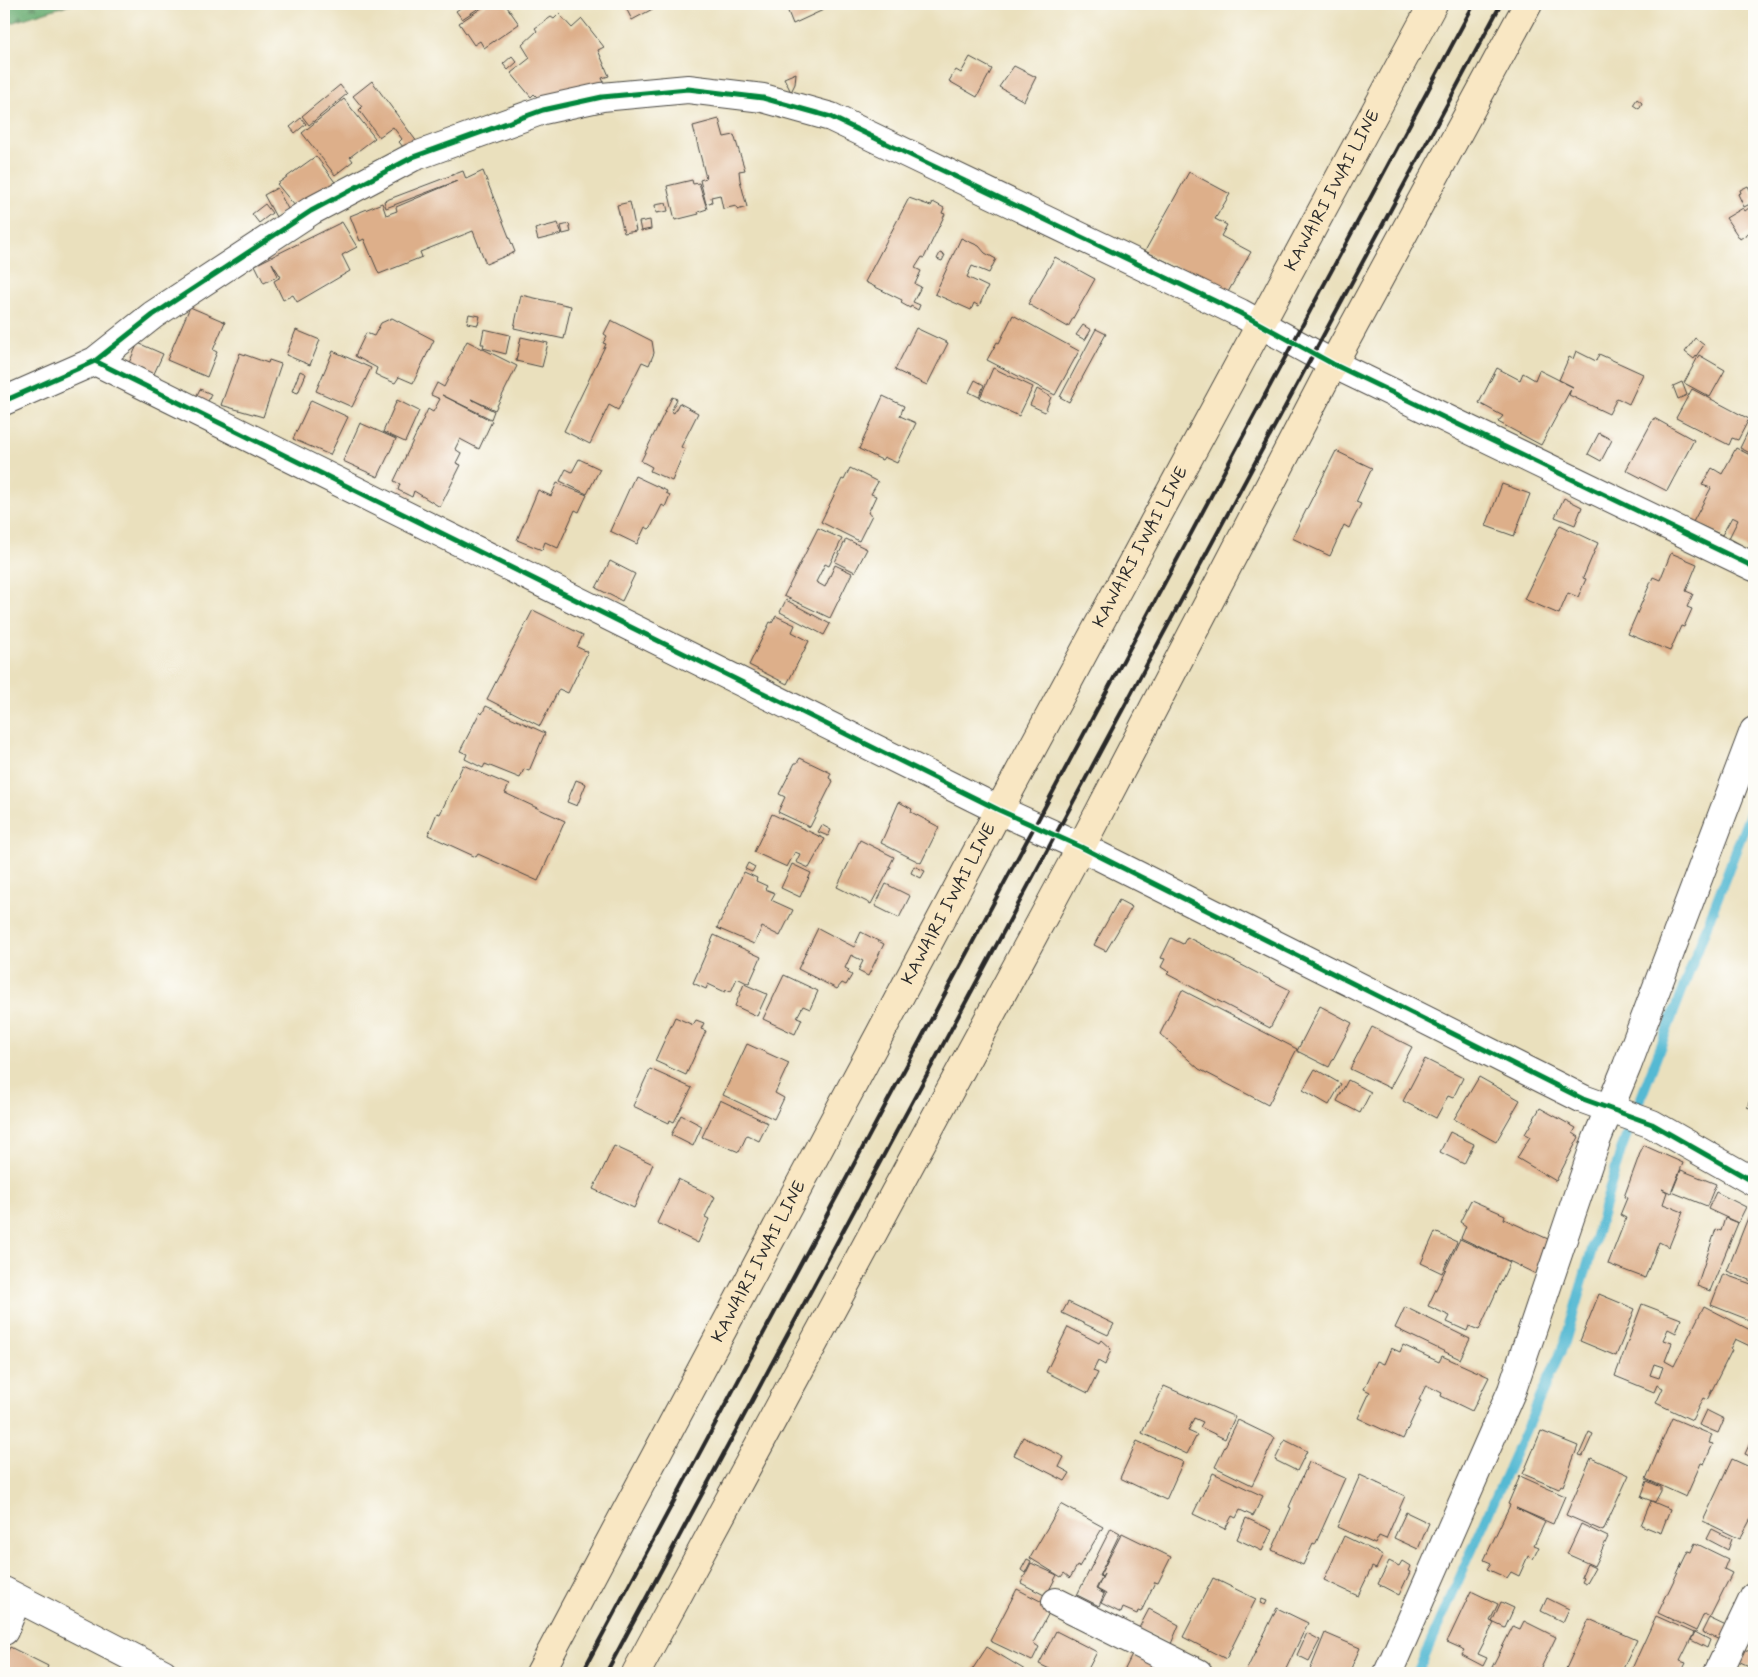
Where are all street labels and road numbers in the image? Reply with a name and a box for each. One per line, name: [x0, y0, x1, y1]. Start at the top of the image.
street label: KAWAIRI IWAI LINE: [1279, 106, 1386, 276]
street label: KAWAIRI IWAI LINE: [1087, 462, 1194, 632]
street label: KAWAIRI IWAI LINE: [896, 819, 1002, 989]
street label: KAWAIRI IWAI LINE: [706, 1176, 812, 1347]

